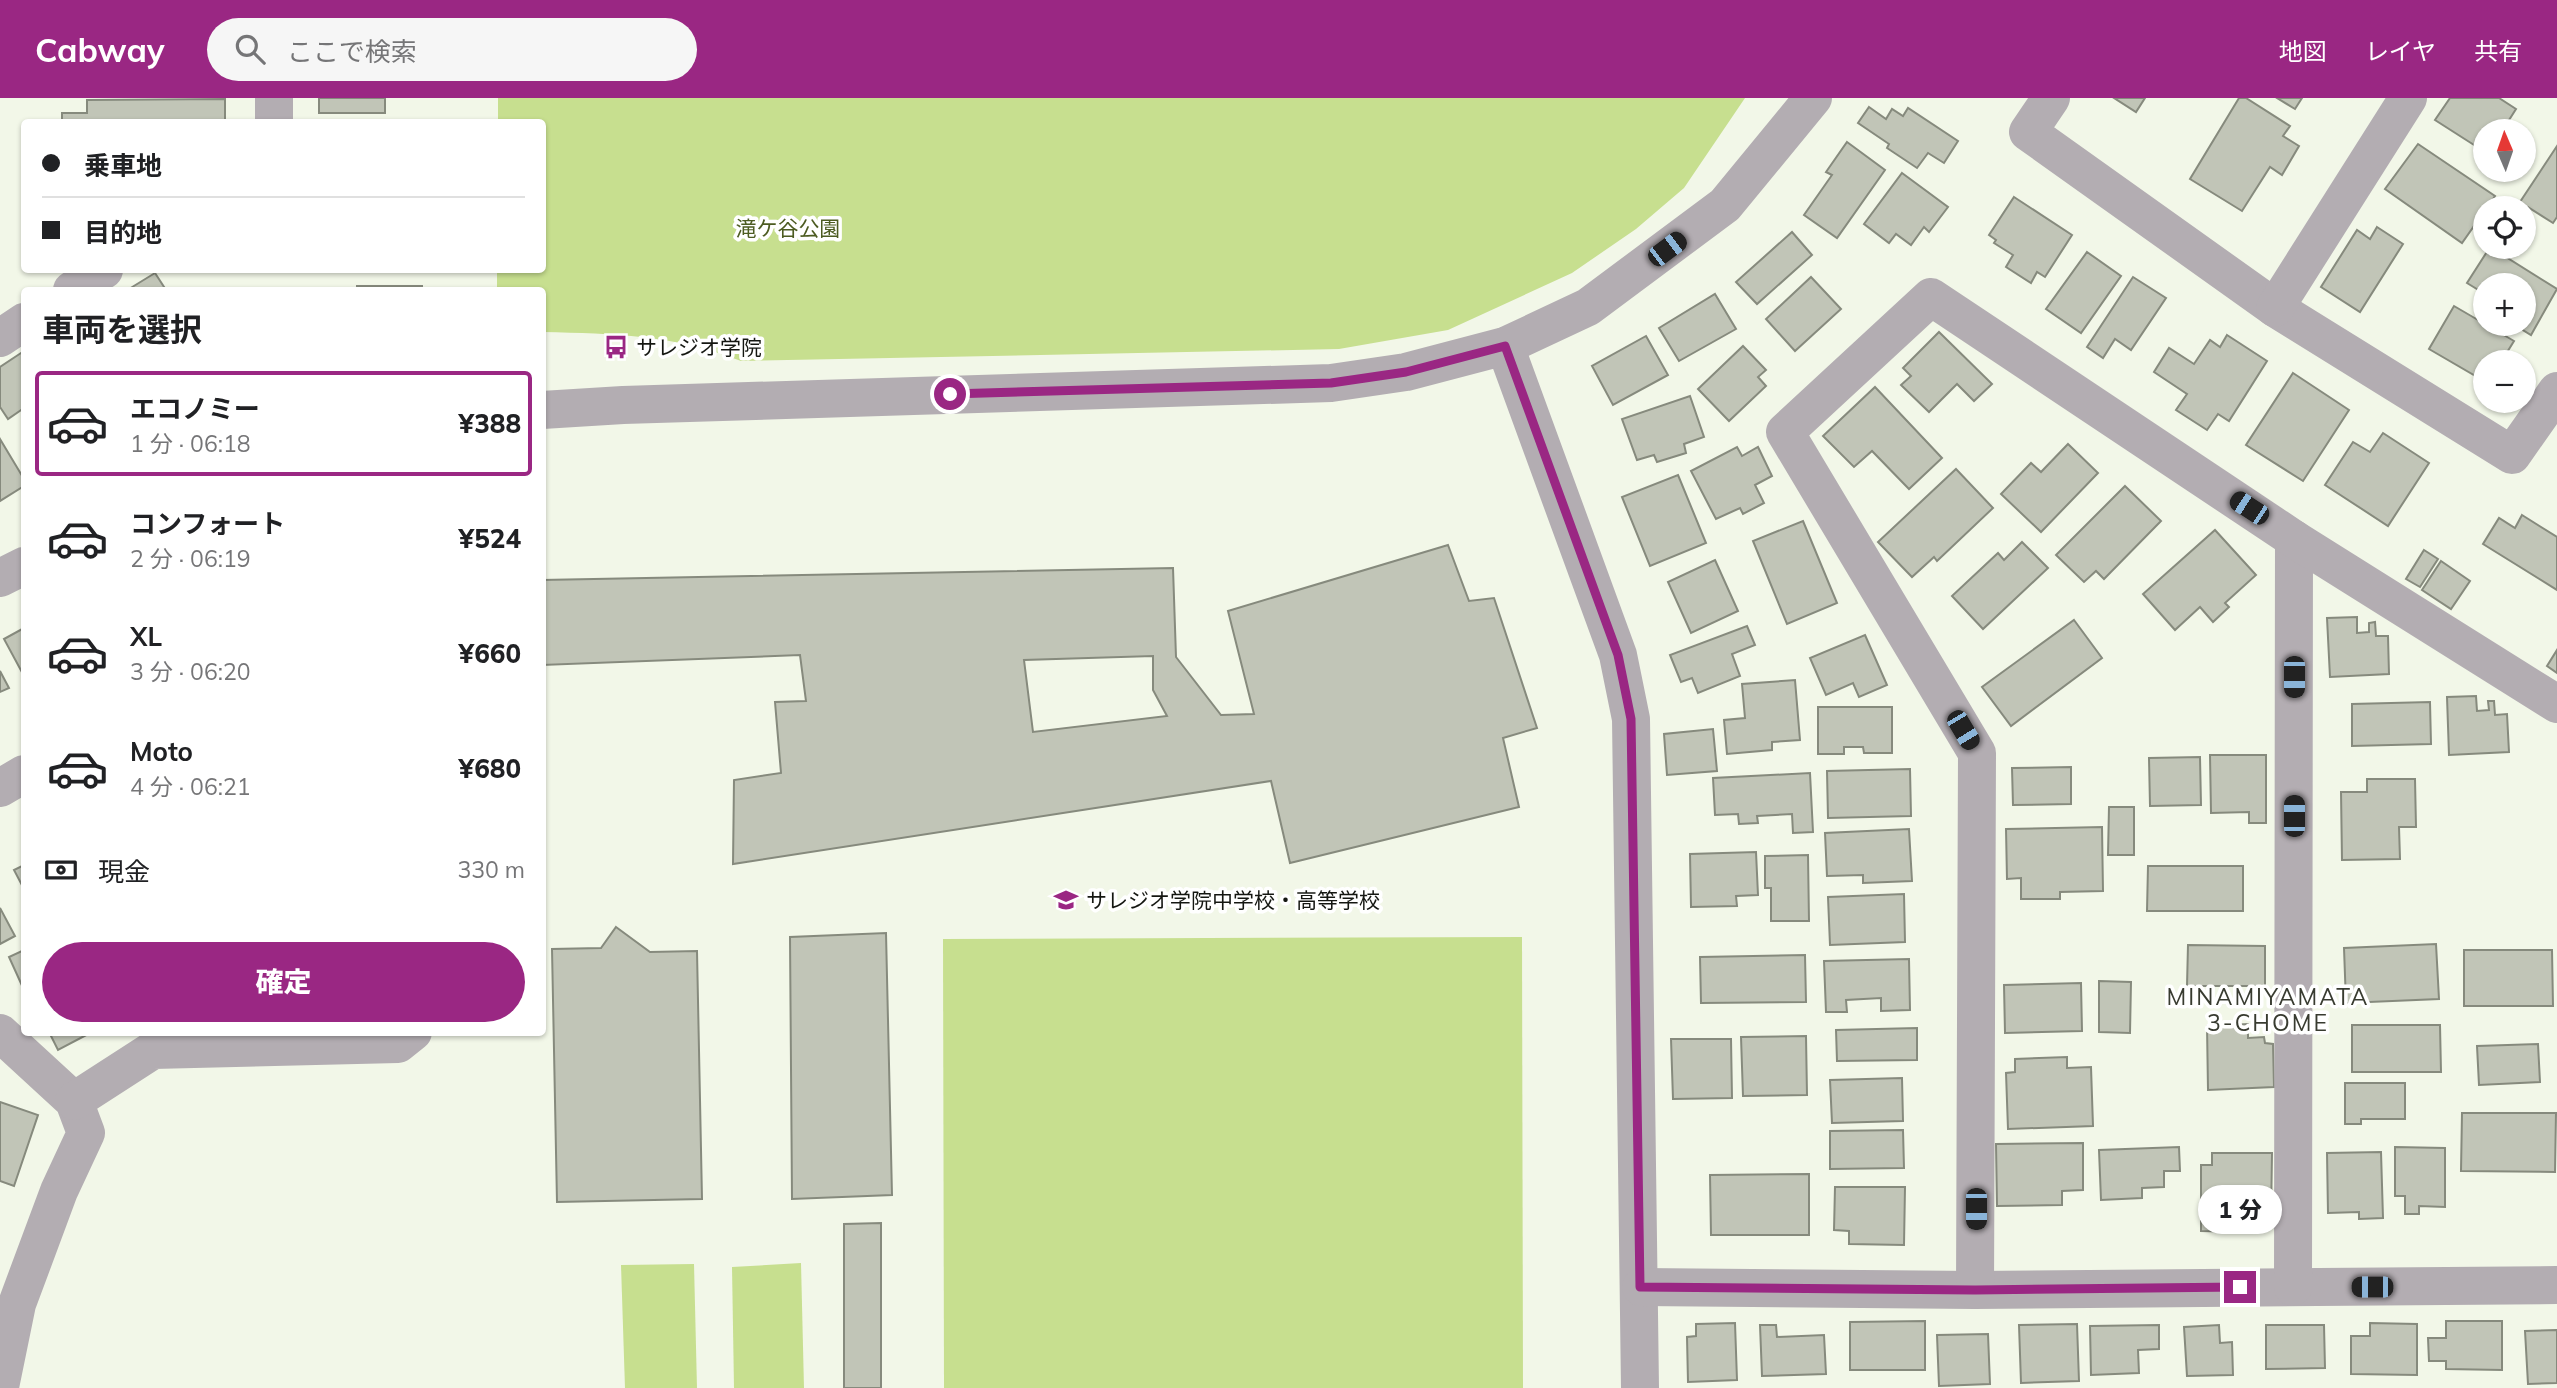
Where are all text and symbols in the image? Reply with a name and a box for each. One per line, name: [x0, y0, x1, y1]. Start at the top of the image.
search box: [207, 18, 697, 81]
text: Cabway: [35, 29, 165, 70]
icon: search: [231, 30, 269, 68]
text: ここで検索: [287, 35, 417, 68]
text: 地図: [2279, 36, 2327, 66]
text: レイヤ: [2365, 36, 2436, 66]
text: 共有: [2474, 36, 2522, 66]
north arrow: [2473, 119, 2536, 182]
map controls: [2473, 119, 2536, 413]
text: 乗車地: [84, 149, 162, 182]
button: locate: [2473, 196, 2536, 259]
park label: 滝ケ谷公園: [736, 215, 841, 241]
text: 目的地: [84, 216, 162, 249]
car: [1644, 228, 1691, 270]
button: +: [2473, 273, 2536, 336]
text: 車両を選択: [42, 309, 202, 349]
bus stop icon: サレジオ学院: [602, 333, 630, 361]
place label: サレジオ学院: [636, 334, 762, 360]
button: −: [2473, 350, 2536, 413]
route start: [934, 378, 966, 410]
icon: car: [46, 392, 109, 455]
text: エコノミー: [130, 392, 260, 425]
text: ¥388: [459, 407, 521, 440]
text: 1 分 · 06:18: [130, 429, 251, 458]
car: [2226, 488, 2273, 528]
icon: car: [46, 507, 109, 570]
text: コンフォート: [130, 507, 285, 540]
text: ¥524: [459, 522, 521, 555]
text: 2 分 · 06:19: [130, 544, 251, 573]
text: XL: [130, 620, 162, 653]
icon: car: [46, 622, 109, 685]
text: ¥660: [459, 637, 521, 670]
car: [2284, 656, 2305, 698]
text: 3 分 · 06:20: [130, 657, 251, 686]
car: [1944, 707, 1983, 753]
text: Moto: [130, 735, 193, 768]
icon: car: [46, 737, 109, 800]
text: ¥680: [459, 752, 521, 785]
text: 4 分 · 06:21: [130, 772, 251, 801]
car: [2284, 795, 2305, 837]
icon: cash: [42, 851, 80, 889]
text: 現金: [98, 855, 150, 888]
text: 330 m: [457, 855, 525, 884]
school or university icon: サレジオ学院中学校・高等学校: [1052, 886, 1080, 914]
place label: サレジオ学院中学校・高等学校: [1086, 887, 1380, 913]
button: 確定: [42, 942, 525, 1022]
district label: MINAMIYAMATA 3-CHOME: [2167, 982, 2369, 1037]
callout: 1 分: [2198, 1186, 2282, 1234]
car: [1966, 1188, 1987, 1230]
text: 1 分: [2218, 1195, 2262, 1224]
route end: [2224, 1271, 2256, 1303]
car: [2352, 1277, 2394, 1298]

